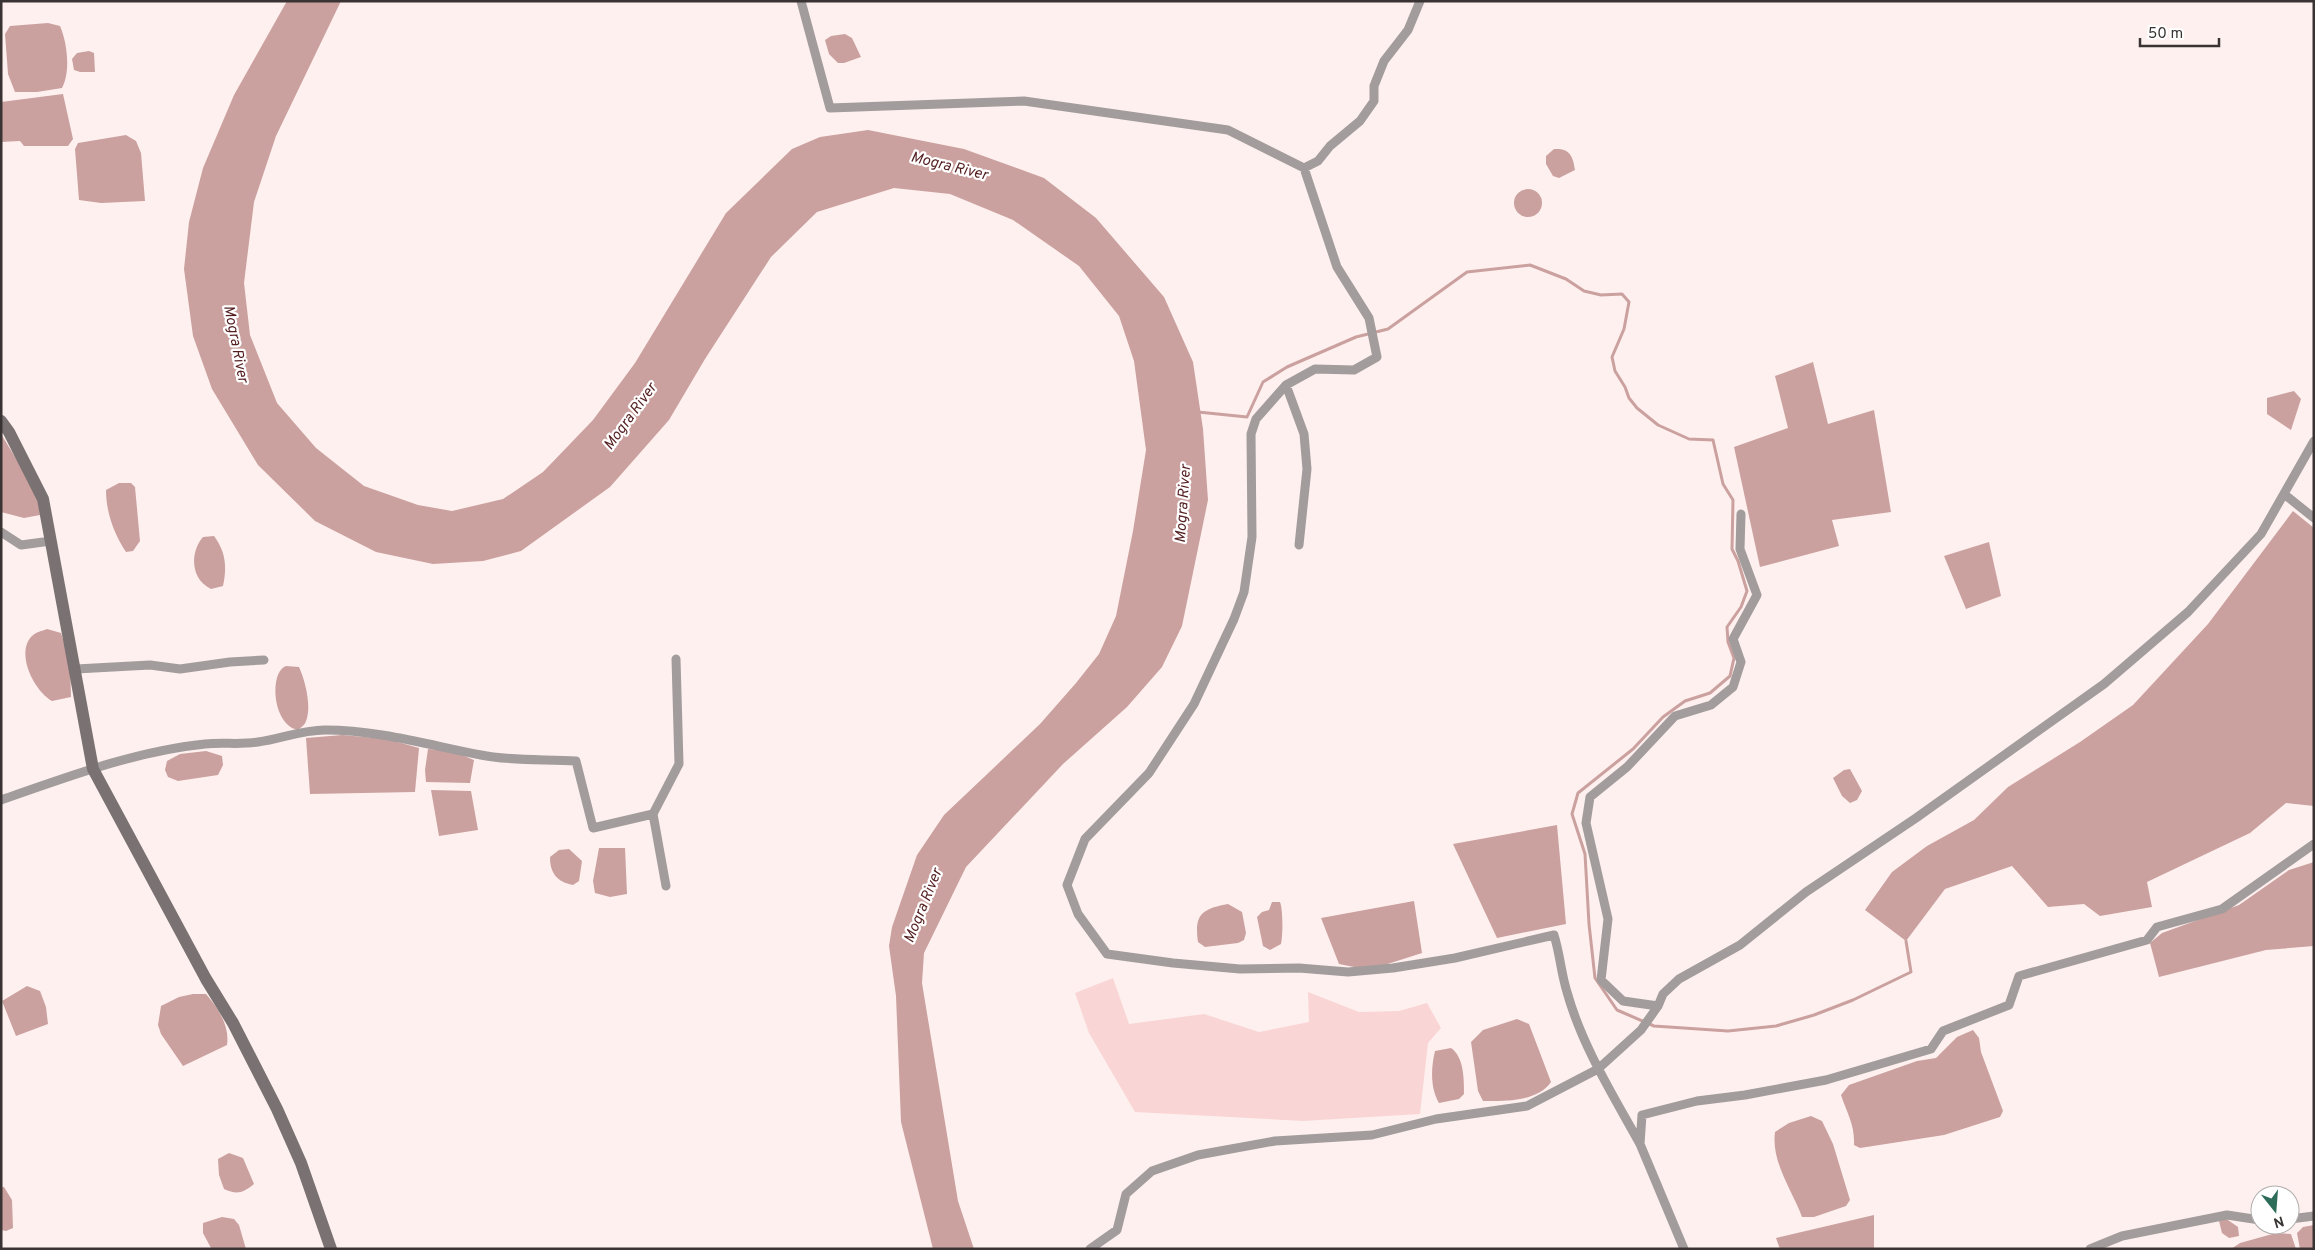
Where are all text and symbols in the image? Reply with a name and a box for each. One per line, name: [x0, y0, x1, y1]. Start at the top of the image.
scale bar: [2140, 15, 2219, 47]
text: 50 m: [2148, 25, 2183, 44]
water label: Mogra River: [909, 148, 991, 186]
water label: Mogra River: [218, 304, 252, 386]
water label: Mogra River: [600, 379, 662, 454]
water label: Mogra River: [1172, 463, 1196, 544]
water label: Mogra River: [901, 865, 948, 946]
north arrow: [2250, 1185, 2300, 1235]
text: N: [2271, 1211, 2286, 1231]

